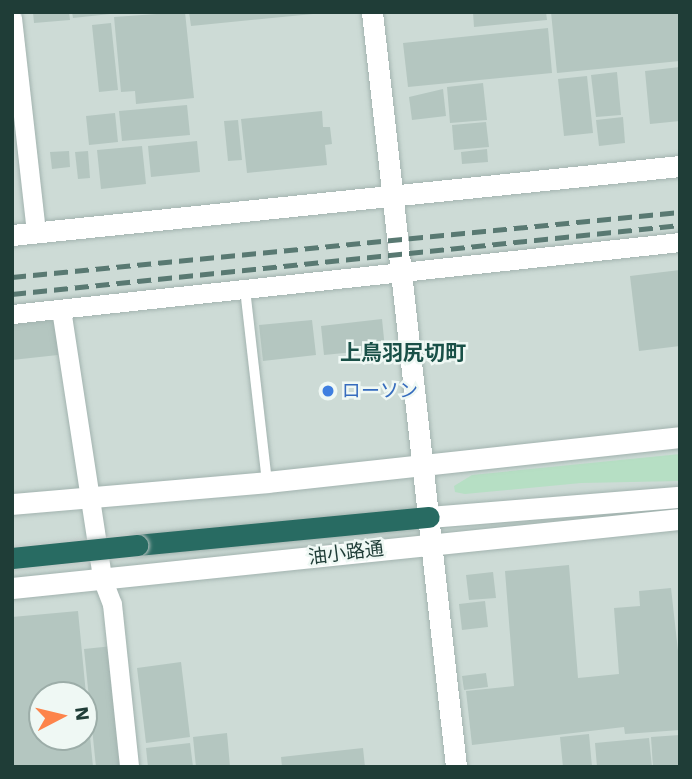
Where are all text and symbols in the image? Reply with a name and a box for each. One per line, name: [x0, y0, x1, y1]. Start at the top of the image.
district label: 上鳥羽尻切町: [340, 340, 466, 366]
place label: ローソン: [342, 380, 418, 402]
marker: ローソン: [320, 383, 336, 399]
street label: 油小路通: [307, 537, 385, 569]
north arrow: [28, 681, 98, 751]
text: N: [70, 705, 95, 722]

